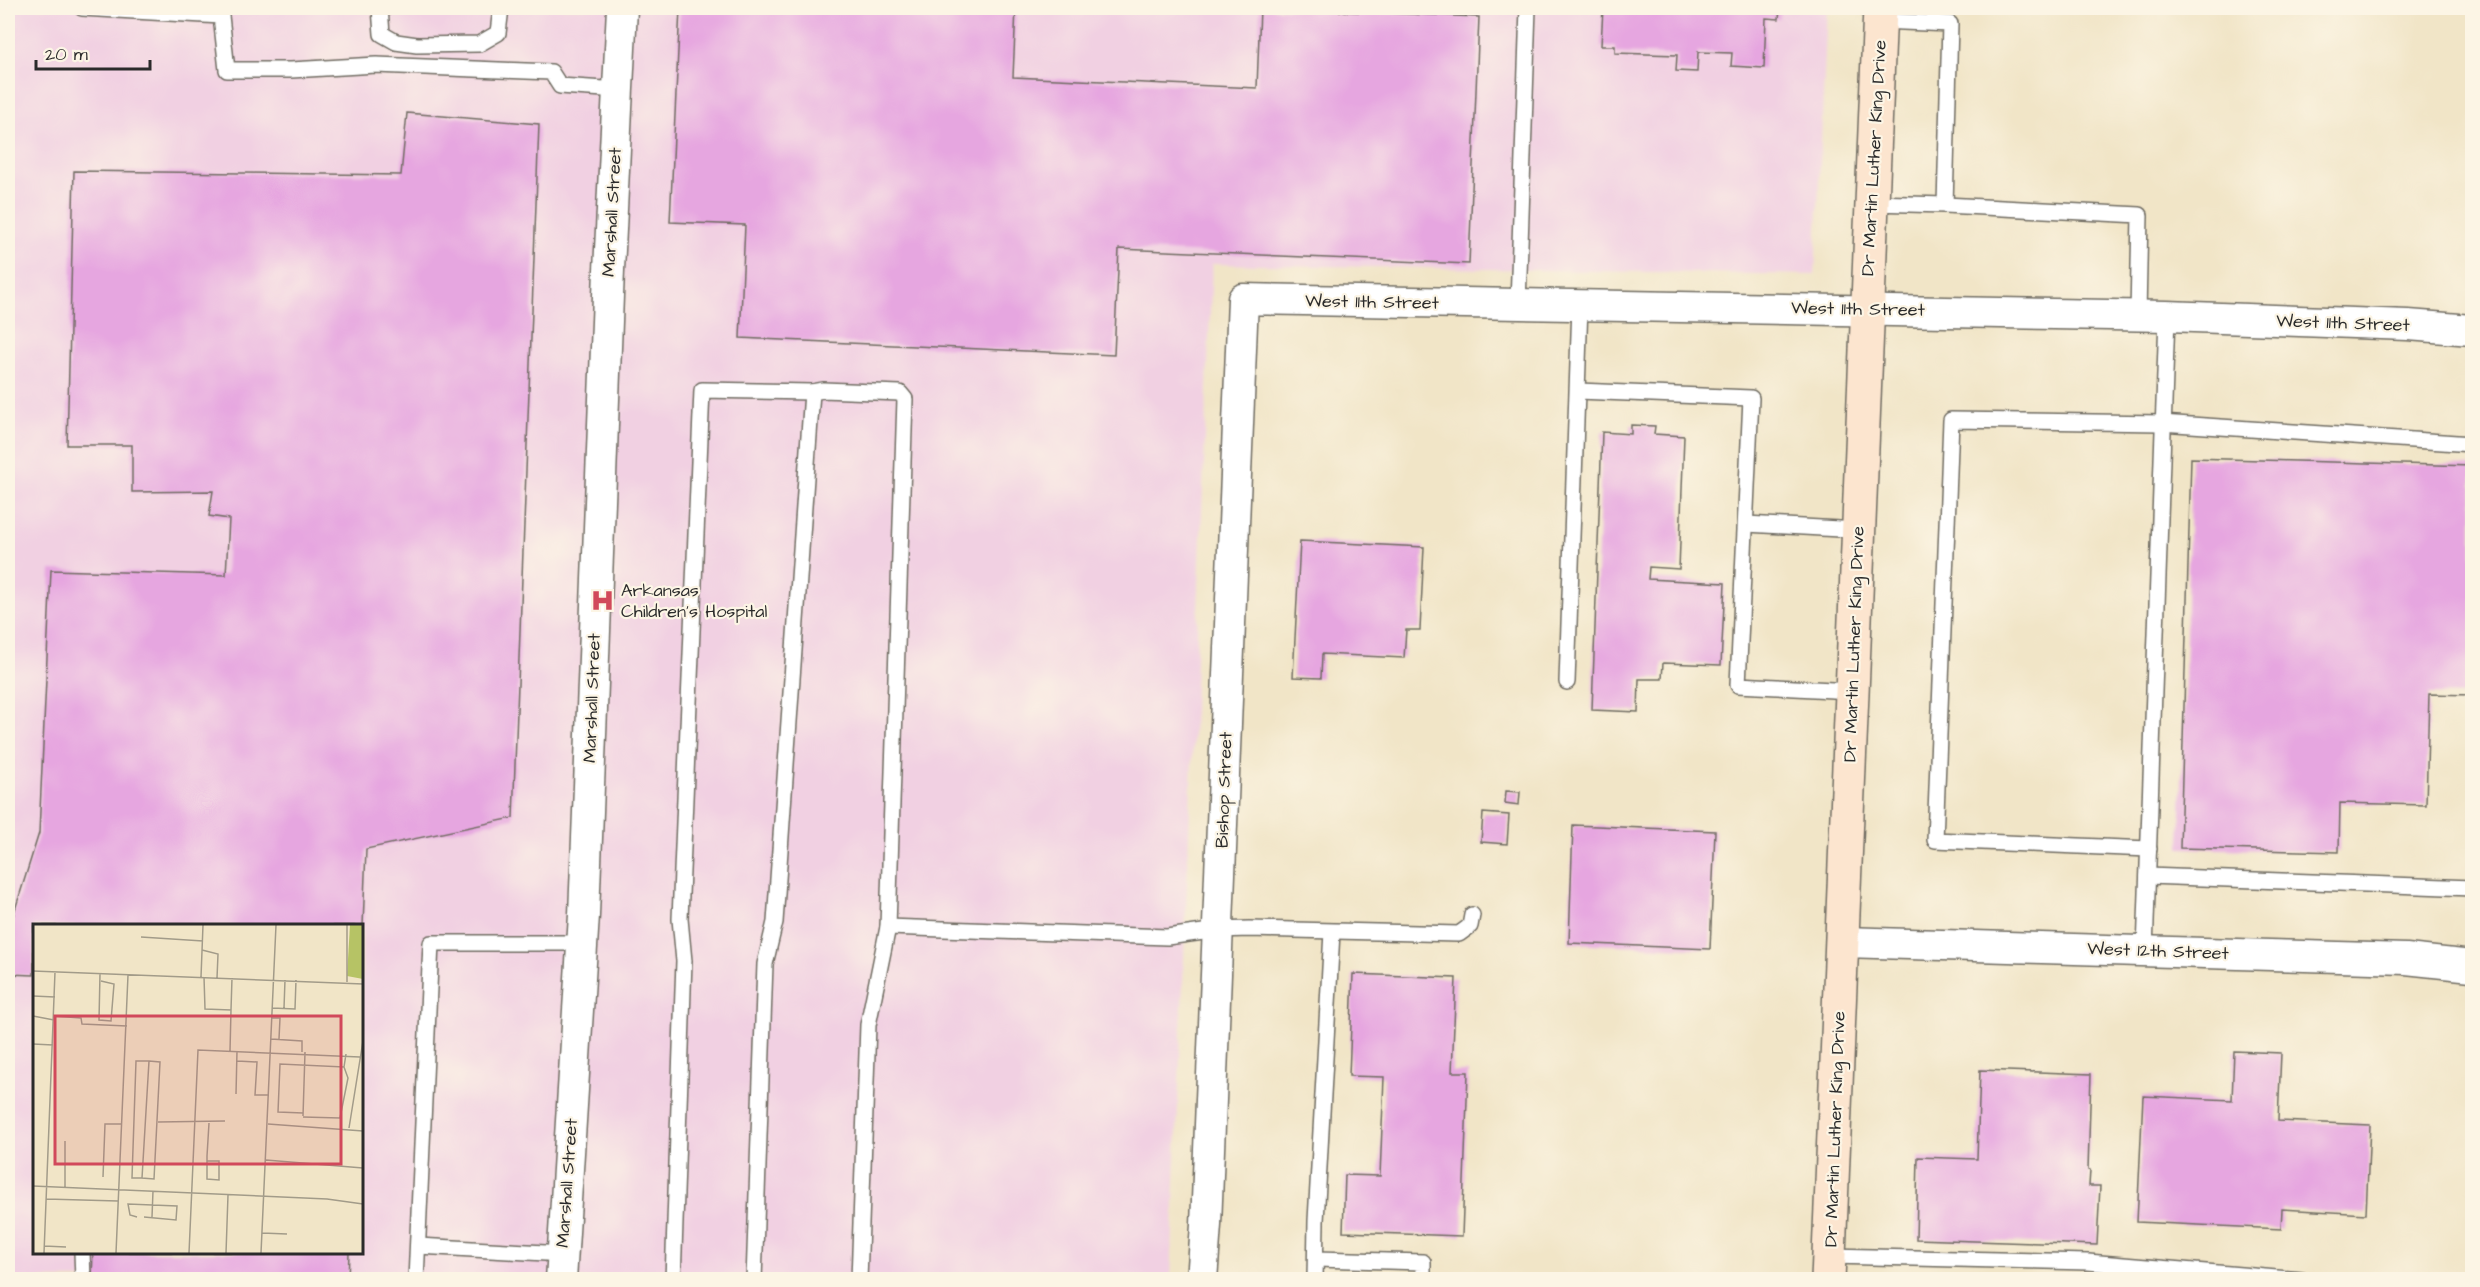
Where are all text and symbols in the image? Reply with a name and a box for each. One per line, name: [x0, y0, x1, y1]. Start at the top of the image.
scale bar: [36, 33, 150, 71]
street label: Dr Martin Luther King Drive: [1855, 39, 1894, 277]
text: 20 m: [45, 42, 88, 67]
street label: Marshall Street: [596, 146, 628, 277]
street label: West 11th Street: [1305, 288, 1440, 316]
street label: West 11th Street: [1791, 295, 1926, 323]
street label: West 11th Street: [2276, 308, 2411, 338]
street label: Dr Martin Luther King Drive: [1837, 525, 1872, 762]
place label: Arkansas Children's Hospital: [621, 578, 768, 624]
hospital icon: Arkansas Children's Hospital: [590, 587, 616, 613]
street label: Marshall Street: [577, 632, 607, 763]
street label: Bishop Street: [1209, 731, 1239, 849]
inset map: [33, 924, 363, 1254]
street label: West 12th Street: [2087, 936, 2230, 966]
street label: Dr Martin Luther King Drive: [1818, 1010, 1853, 1247]
street label: Marshall Street: [550, 1117, 584, 1248]

